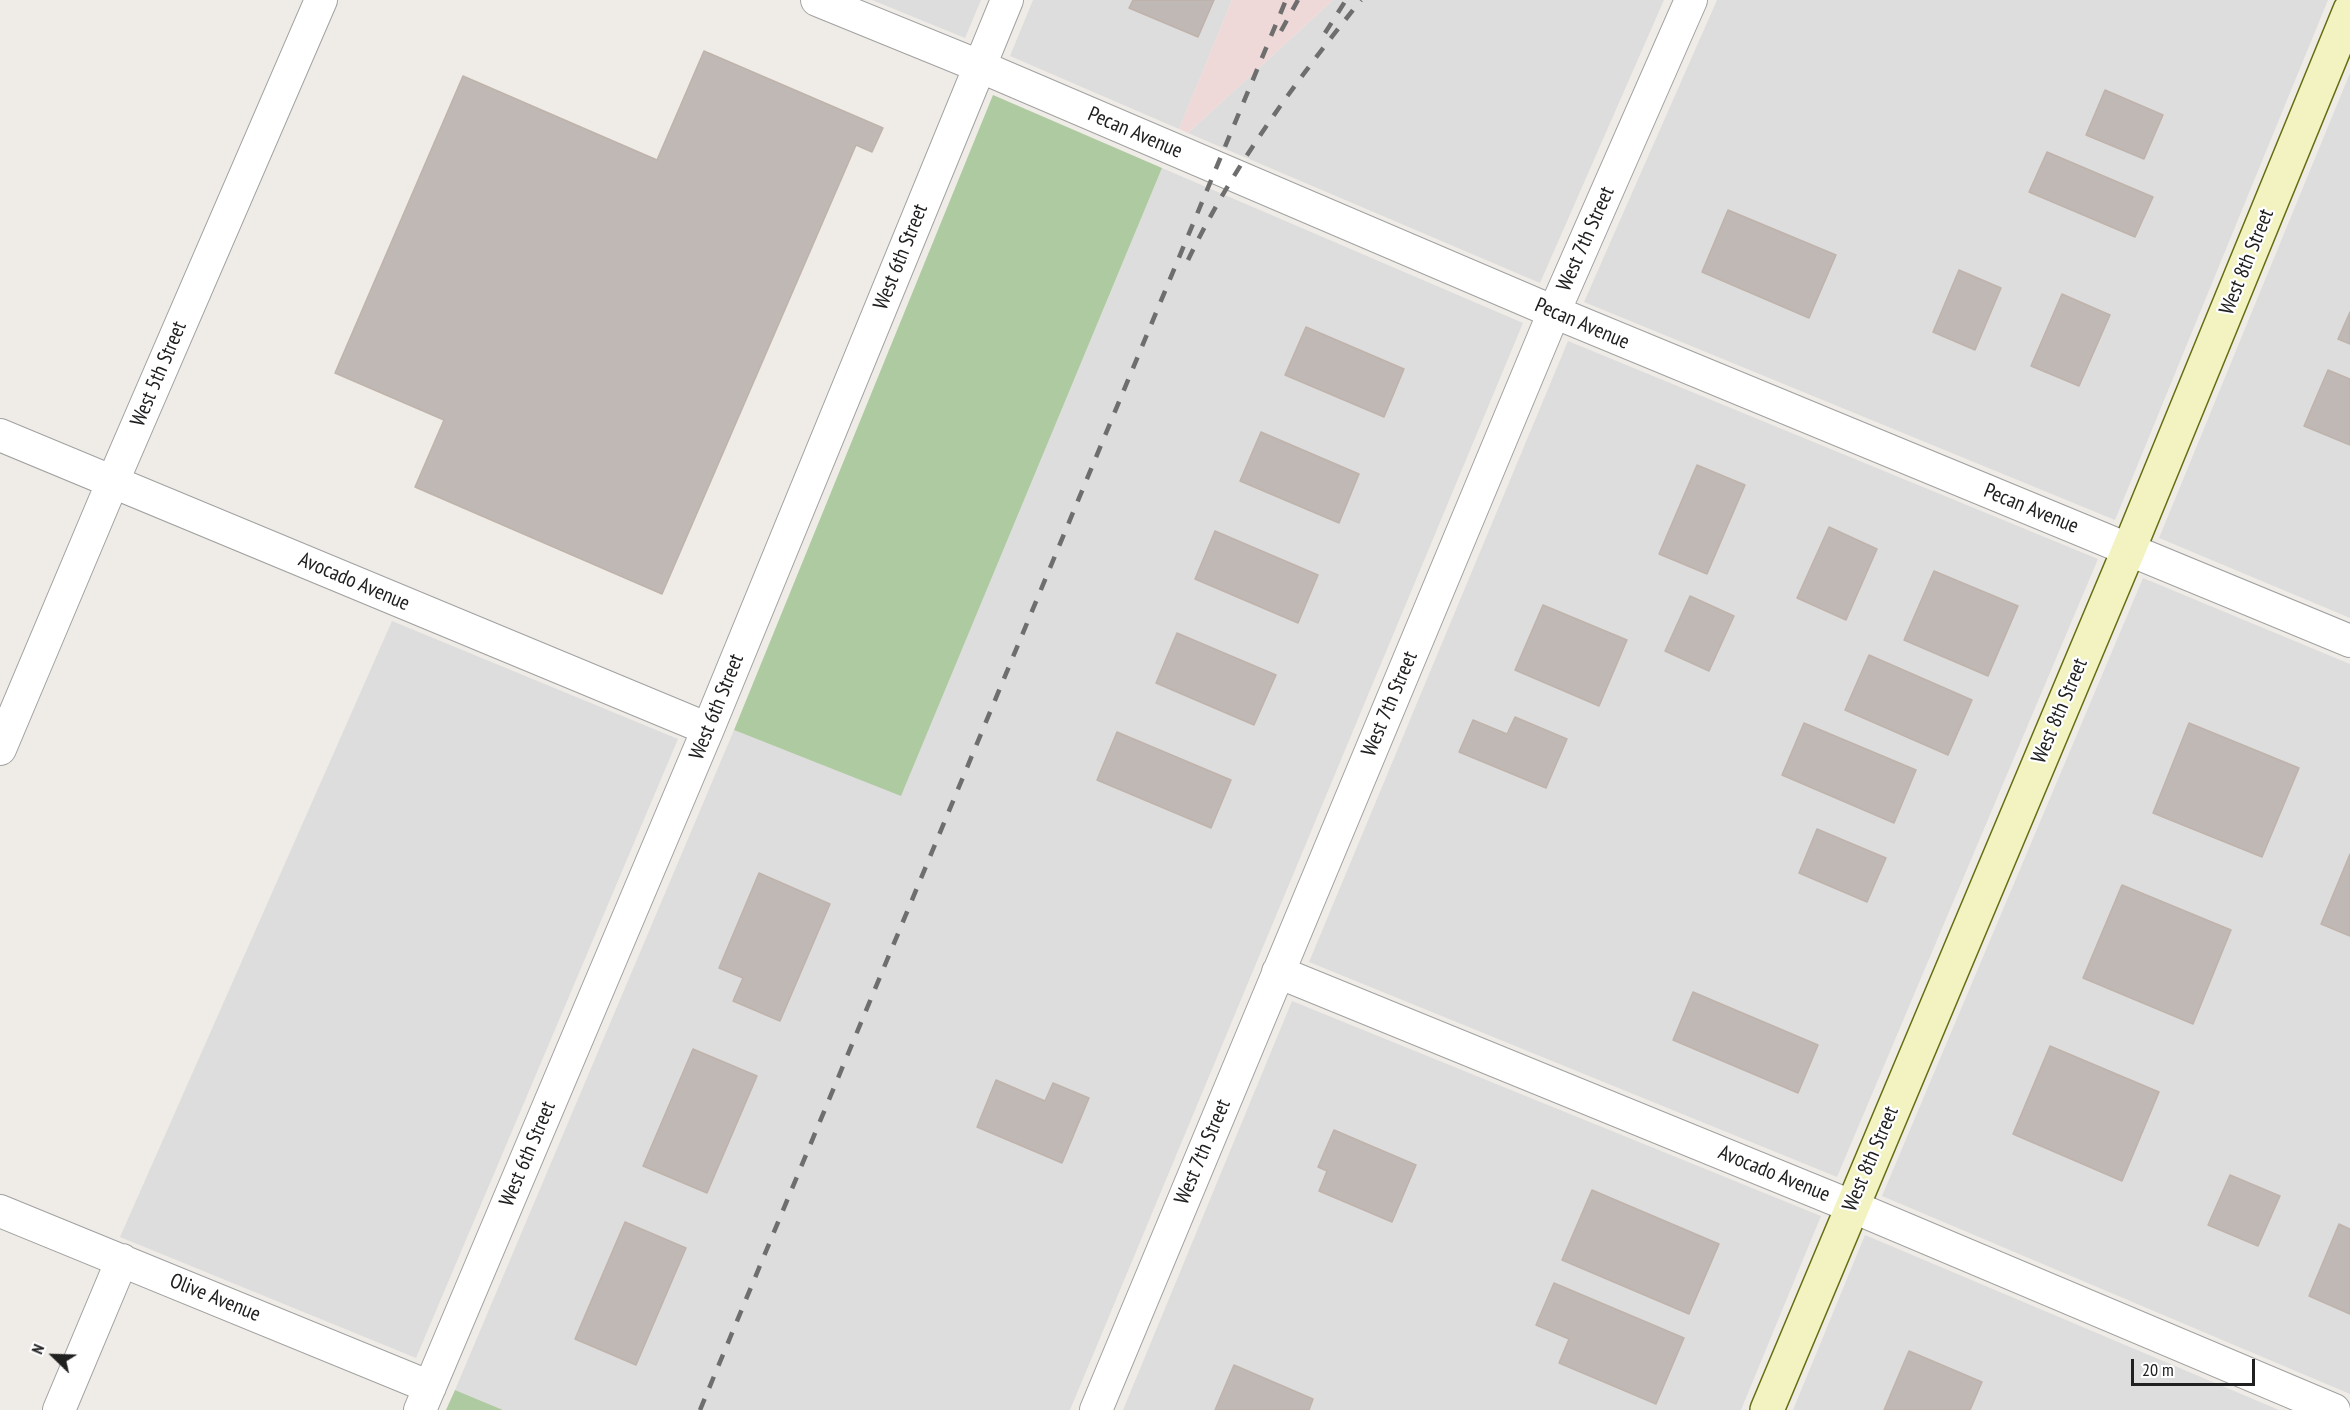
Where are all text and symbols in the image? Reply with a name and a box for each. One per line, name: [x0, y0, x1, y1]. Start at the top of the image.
street label: Pecan Avenue: [1084, 102, 1186, 164]
street label: West 7th Street: [1552, 183, 1620, 295]
street label: West 6th Street: [868, 200, 934, 314]
street label: West 8th Street: [2214, 205, 2280, 319]
street label: Pecan Avenue: [1531, 293, 1633, 355]
street label: West 5th Street: [126, 318, 192, 430]
street label: Pecan Avenue: [1980, 479, 2082, 539]
street label: Avocado Avenue: [295, 547, 413, 617]
street label: West 7th Street: [1357, 648, 1423, 760]
street label: West 6th Street: [684, 650, 750, 764]
street label: West 8th Street: [2027, 655, 2093, 767]
street label: West 7th Street: [1170, 1096, 1236, 1208]
street label: West 6th Street: [495, 1098, 561, 1210]
street label: West 8th Street: [1838, 1103, 1904, 1215]
street label: Avocado Avenue: [1715, 1140, 1833, 1208]
street label: Olive Avenue: [166, 1268, 264, 1328]
north arrow: [24, 1326, 84, 1386]
text: N: [27, 1341, 48, 1357]
scale bar: [2134, 1347, 2258, 1385]
text: 20 m: [2142, 1358, 2174, 1381]

